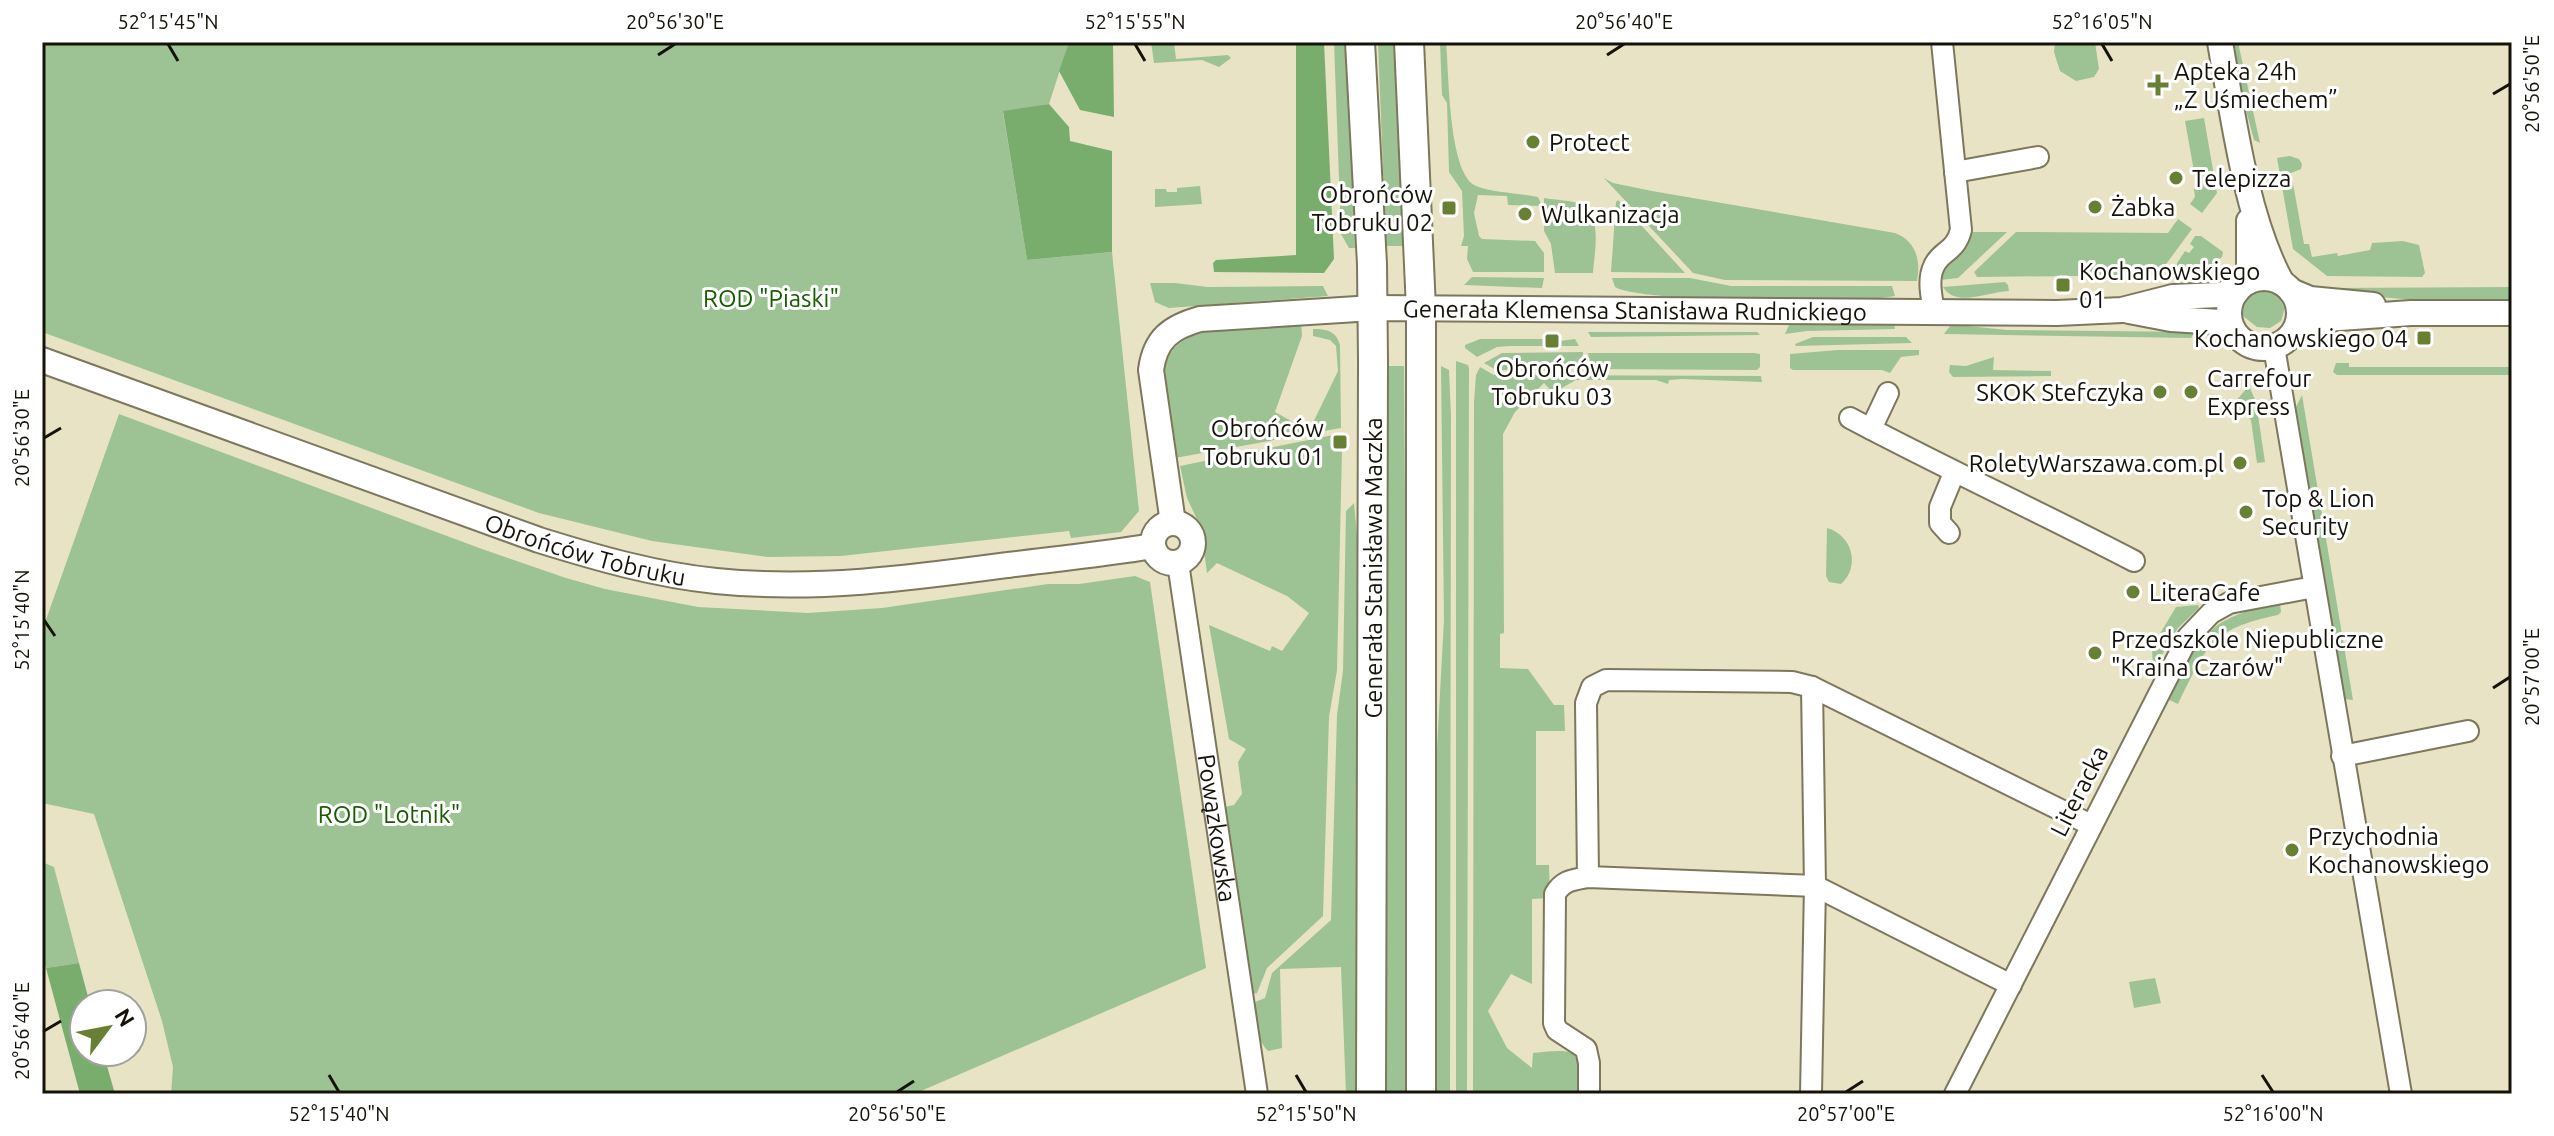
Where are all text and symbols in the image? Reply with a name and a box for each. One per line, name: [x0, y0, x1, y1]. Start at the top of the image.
text: 52°15'45"N: [117, 10, 219, 33]
text: 20°56'30"E: [626, 10, 724, 33]
text: 52°15'55"N: [1084, 10, 1186, 33]
text: 20°56'40"E: [1575, 10, 1673, 33]
text: 52°16'05"N: [2051, 10, 2153, 33]
text: 20°56'50"E: [2520, 35, 2543, 133]
place label: Apteka 24h „Z Uśmiechem”: [2174, 58, 2338, 113]
marker: Apteka 24h „Z Uśmiechem”: [2149, 76, 2167, 94]
place label: Protect: [1549, 129, 1630, 156]
marker: Protect: [1524, 133, 1542, 151]
place label: Telepizza: [2192, 165, 2291, 192]
marker: Telepizza: [2167, 169, 2185, 187]
place label: Obrońców Tobruku 02: [1312, 181, 1433, 236]
place label: Żabka: [2111, 194, 2175, 221]
marker: Żabka: [2086, 198, 2104, 216]
marker: Obrońców Tobruku 02: [1440, 199, 1458, 217]
place label: Wulkanizacja: [1541, 201, 1680, 228]
marker: Wulkanizacja: [1516, 205, 1534, 223]
place label: Kochanowskiego 01: [2079, 258, 2260, 313]
marker: Kochanowskiego 01: [2054, 276, 2072, 294]
park label: ROD "Piaski": [703, 285, 839, 312]
street label: Generała Klemensa Stanisława Rudnickiego: [1403, 295, 1867, 325]
place label: Kochanowskiego 04: [2194, 325, 2408, 352]
marker: Kochanowskiego 04: [2415, 329, 2433, 347]
marker: Obrońców Tobruku 03: [1543, 332, 1561, 350]
place label: Obrońców Tobruku 03: [1491, 355, 1613, 410]
place label: Carrefour Express: [2207, 365, 2311, 420]
place label: SKOK Stefczyka: [1976, 379, 2144, 406]
marker: SKOK Stefczyka: [2151, 383, 2169, 401]
marker: Carrefour Express: [2182, 383, 2200, 401]
text: 20°56'30"E: [10, 389, 33, 487]
place label: Obrońców Tobruku 01: [1203, 415, 1324, 470]
street label: Generała Stanisława Maczka: [1360, 417, 1387, 719]
marker: Obrońców Tobruku 01: [1331, 433, 1349, 451]
place label: RoletyWarszawa.com.pl: [1969, 450, 2224, 477]
marker: RoletyWarszawa.com.pl: [2231, 454, 2249, 472]
place label: Top & Lion Security: [2262, 485, 2375, 540]
marker: Top & Lion Security: [2237, 503, 2255, 521]
street label: Obrońców Tobruku: [481, 508, 688, 590]
text: 52°15'40"N: [10, 569, 33, 671]
place label: LiteraCafe: [2149, 579, 2261, 606]
marker: LiteraCafe: [2124, 583, 2142, 601]
place label: Przedszkole Niepubliczne "Kraina Czarów": [2111, 626, 2384, 681]
text: 20°57'00"E: [2520, 628, 2543, 726]
marker: Przedszkole Niepubliczne "Kraina Czarów": [2086, 644, 2104, 662]
street label: Literacka: [2045, 741, 2113, 841]
street label: Powązkowska: [1193, 752, 1242, 904]
park label: ROD "Lotnik": [318, 801, 460, 828]
place label: Przychodnia Kochanowskiego: [2308, 823, 2489, 878]
marker: Przychodnia Kochanowskiego: [2283, 841, 2301, 859]
text: 20°56'40"E: [10, 982, 33, 1080]
north arrow: [68, 988, 148, 1068]
text: N: [110, 1004, 140, 1031]
text: 52°15'40"N: [288, 1102, 390, 1125]
text: 20°56'50"E: [848, 1102, 946, 1125]
text: 52°15'50"N: [1255, 1102, 1357, 1125]
text: 20°57'00"E: [1797, 1102, 1895, 1125]
text: 52°16'00"N: [2222, 1102, 2324, 1125]

